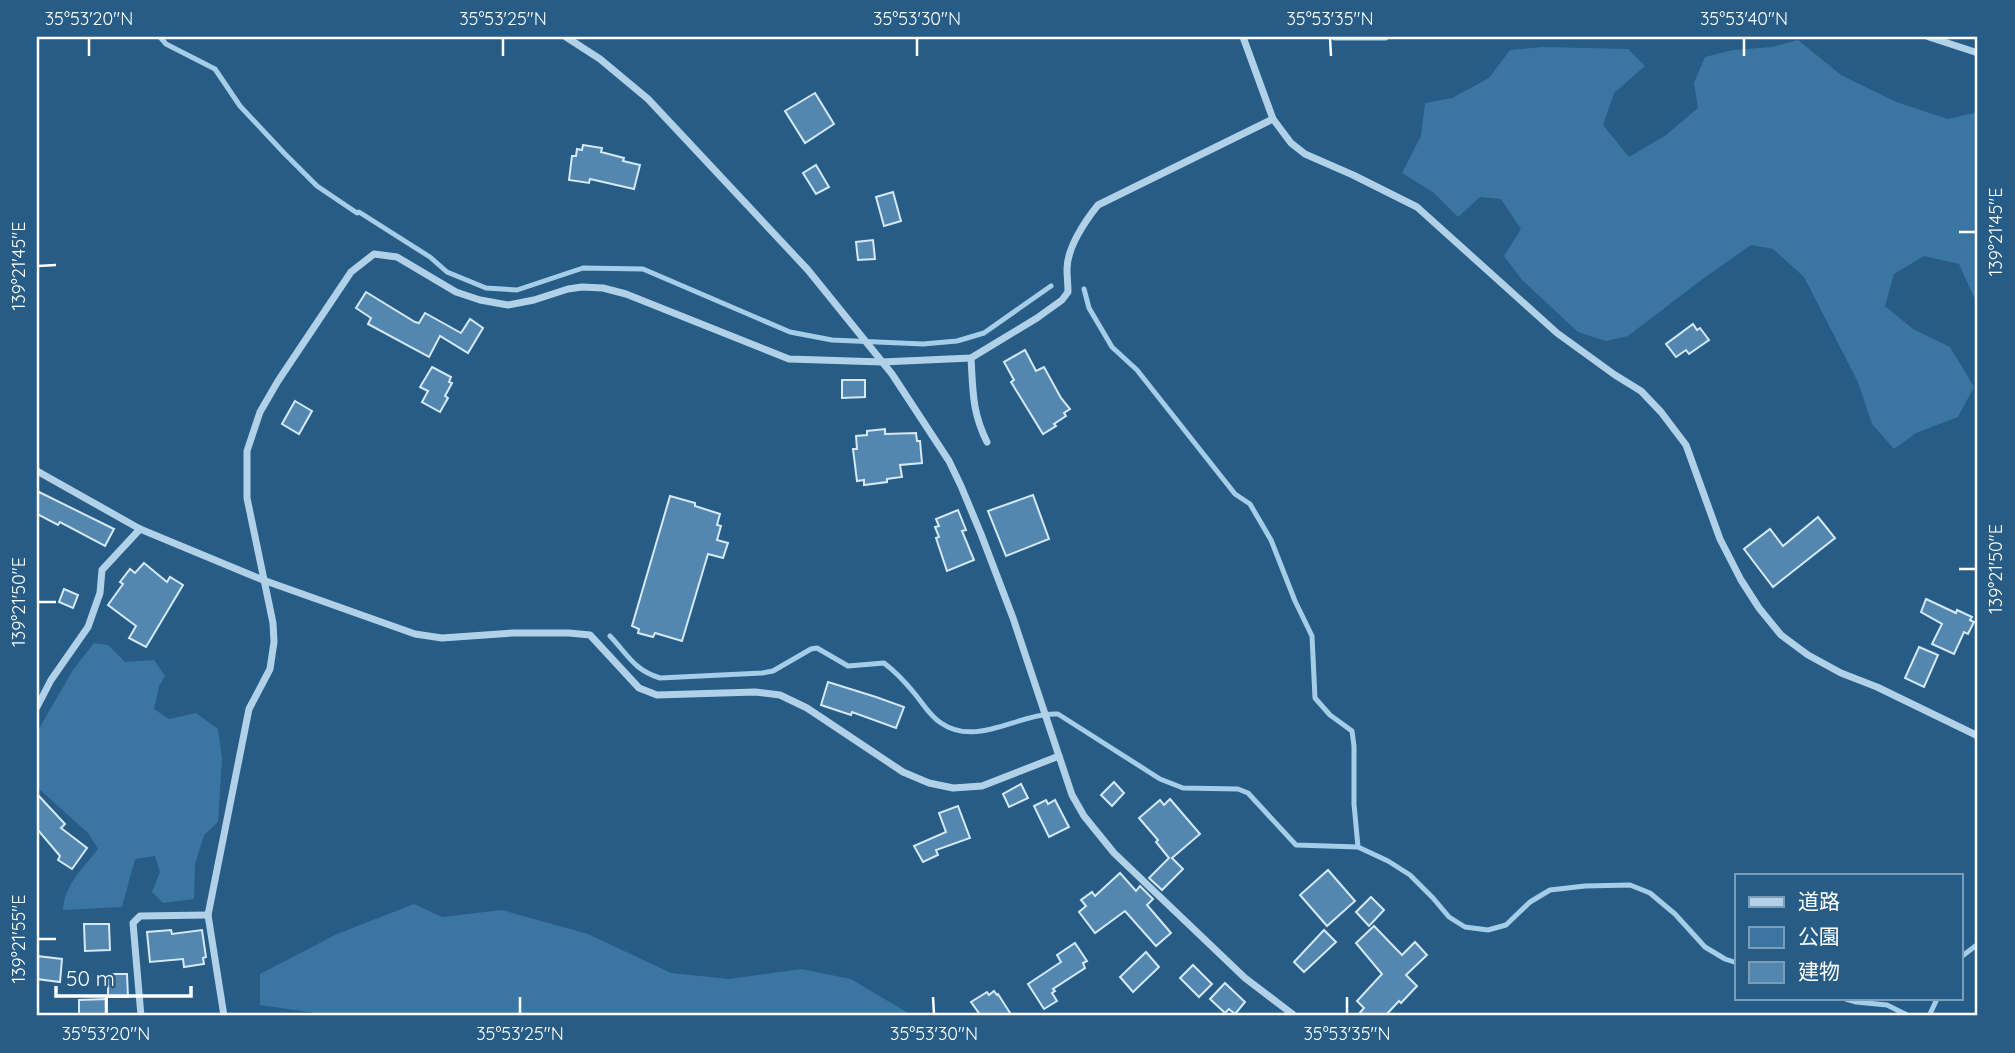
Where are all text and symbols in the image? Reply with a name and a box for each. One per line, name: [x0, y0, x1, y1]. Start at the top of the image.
text: 35°53'20"N: [45, 7, 133, 30]
text: 35°53'25"N: [459, 7, 547, 30]
text: 35°53'30"N: [873, 7, 961, 30]
text: 35°53'35"N: [1286, 7, 1374, 30]
text: 35°53'40"N: [1700, 7, 1788, 30]
text: 139°21'45"E: [1984, 188, 2007, 276]
text: 139°21'45"E: [7, 222, 30, 310]
text: 139°21'50"E: [1984, 524, 2007, 614]
text: 139°21'50"E: [7, 557, 30, 647]
legend: [1735, 874, 1962, 1000]
text: 道路: [1798, 888, 1840, 914]
text: 139°21'55"E: [7, 895, 30, 983]
text: 公園: [1798, 923, 1840, 949]
scale bar: [56, 955, 191, 999]
text: 建物: [1798, 958, 1840, 984]
text: 50 m: [66, 965, 115, 991]
text: 35°53'20"N: [62, 1022, 150, 1045]
text: 35°53'25"N: [476, 1022, 564, 1045]
text: 35°53'30"N: [890, 1022, 978, 1045]
text: 35°53'35"N: [1303, 1022, 1391, 1045]

